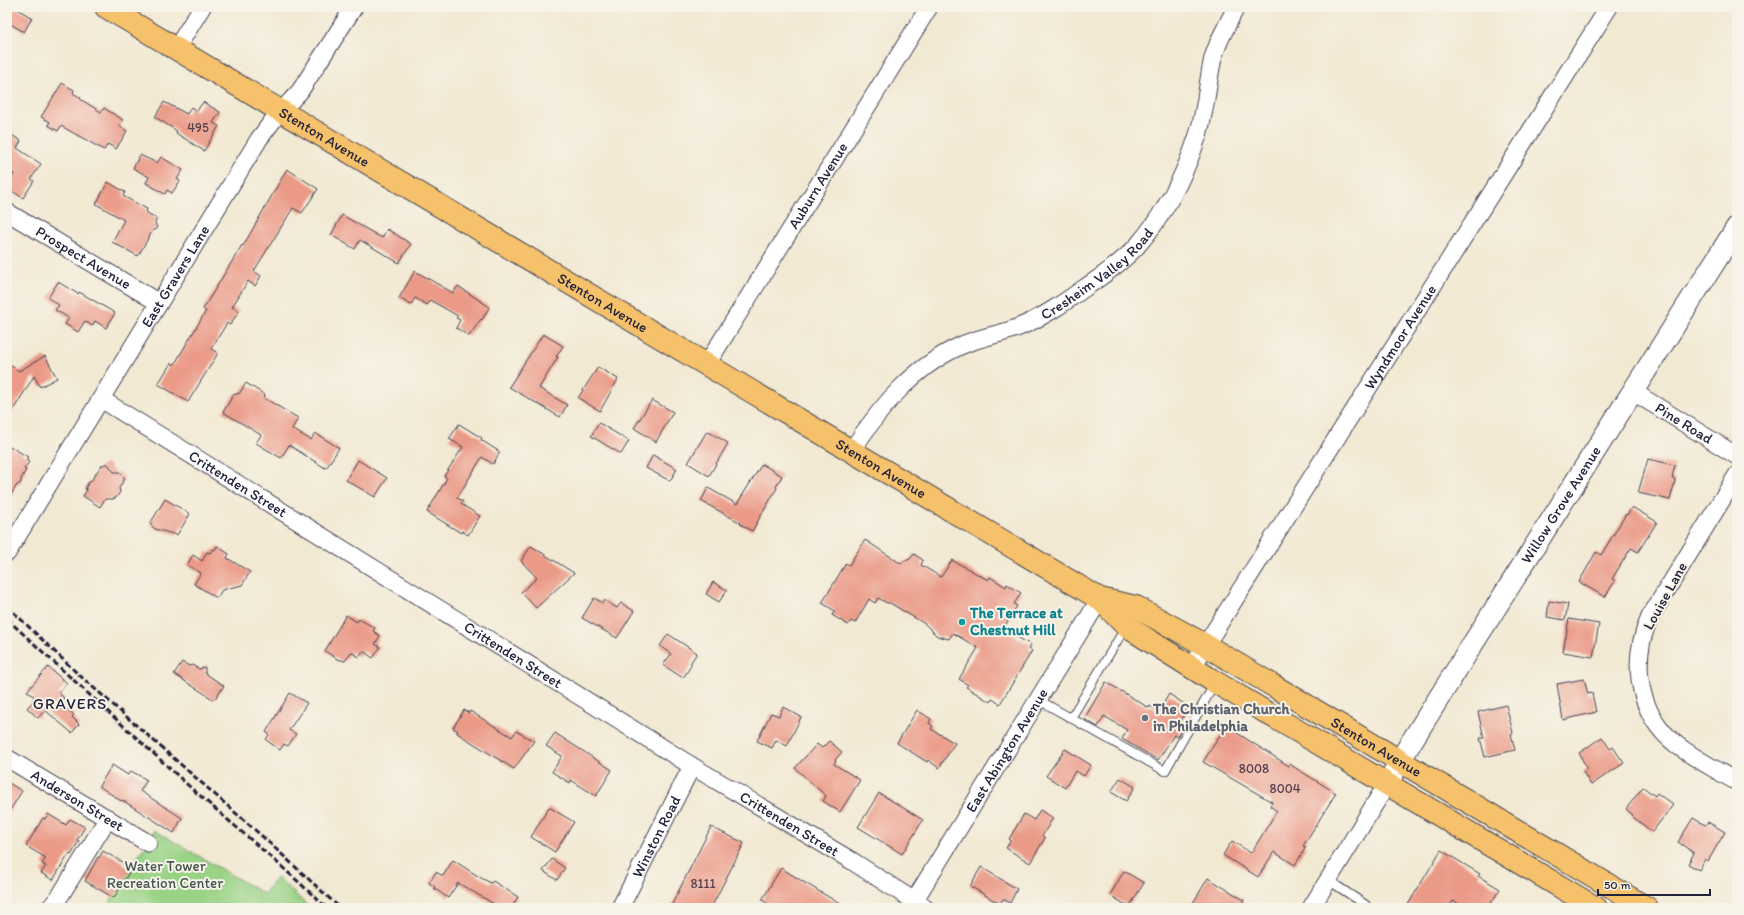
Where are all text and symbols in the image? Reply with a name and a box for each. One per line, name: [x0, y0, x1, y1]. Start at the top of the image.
street label: Stenton Avenue: [276, 103, 373, 171]
house number: 495: [187, 120, 209, 135]
street label: Auburn Avenue: [784, 139, 852, 232]
street label: Prospect Avenue: [33, 222, 134, 293]
street label: East Gravers Lane: [137, 222, 213, 331]
street label: Cresheim Valley Road: [1038, 224, 1157, 324]
street label: Stenton Avenue: [554, 269, 651, 337]
street label: Wyndmoor Avenue: [1360, 281, 1440, 393]
street label: Pine Road: [1652, 399, 1716, 448]
street label: Stenton Avenue: [832, 435, 929, 502]
street label: Willow Grove Avenue: [1517, 443, 1605, 567]
street label: Crittenden Street: [185, 447, 291, 521]
street label: Louise Lane: [1639, 559, 1691, 633]
place label: The Terrace at Chestnut Hill: [969, 604, 1063, 639]
marker: The Terrace at Chestnut Hill: [957, 617, 967, 627]
street label: Crittenden Street: [461, 618, 566, 692]
street label: East Abington Avenue: [962, 685, 1052, 815]
district label: GRAVERS: [33, 694, 107, 713]
place label: The Christian Church in Philadelphia: [1152, 700, 1291, 736]
marker: The Christian Church in Philadelphia: [1140, 713, 1150, 723]
street label: Stenton Avenue: [1328, 713, 1425, 781]
house number: 8008: [1239, 761, 1269, 776]
street label: Anderson Street: [28, 766, 127, 835]
house number: 8004: [1270, 781, 1301, 796]
street label: Crittenden Street: [737, 787, 843, 860]
street label: Winston Road: [628, 793, 684, 881]
park label: Water Tower Recreation Center: [107, 857, 223, 892]
scale bar: [1598, 871, 1710, 897]
house number: 8111: [690, 876, 716, 891]
text: 50 m: [1604, 878, 1630, 892]

